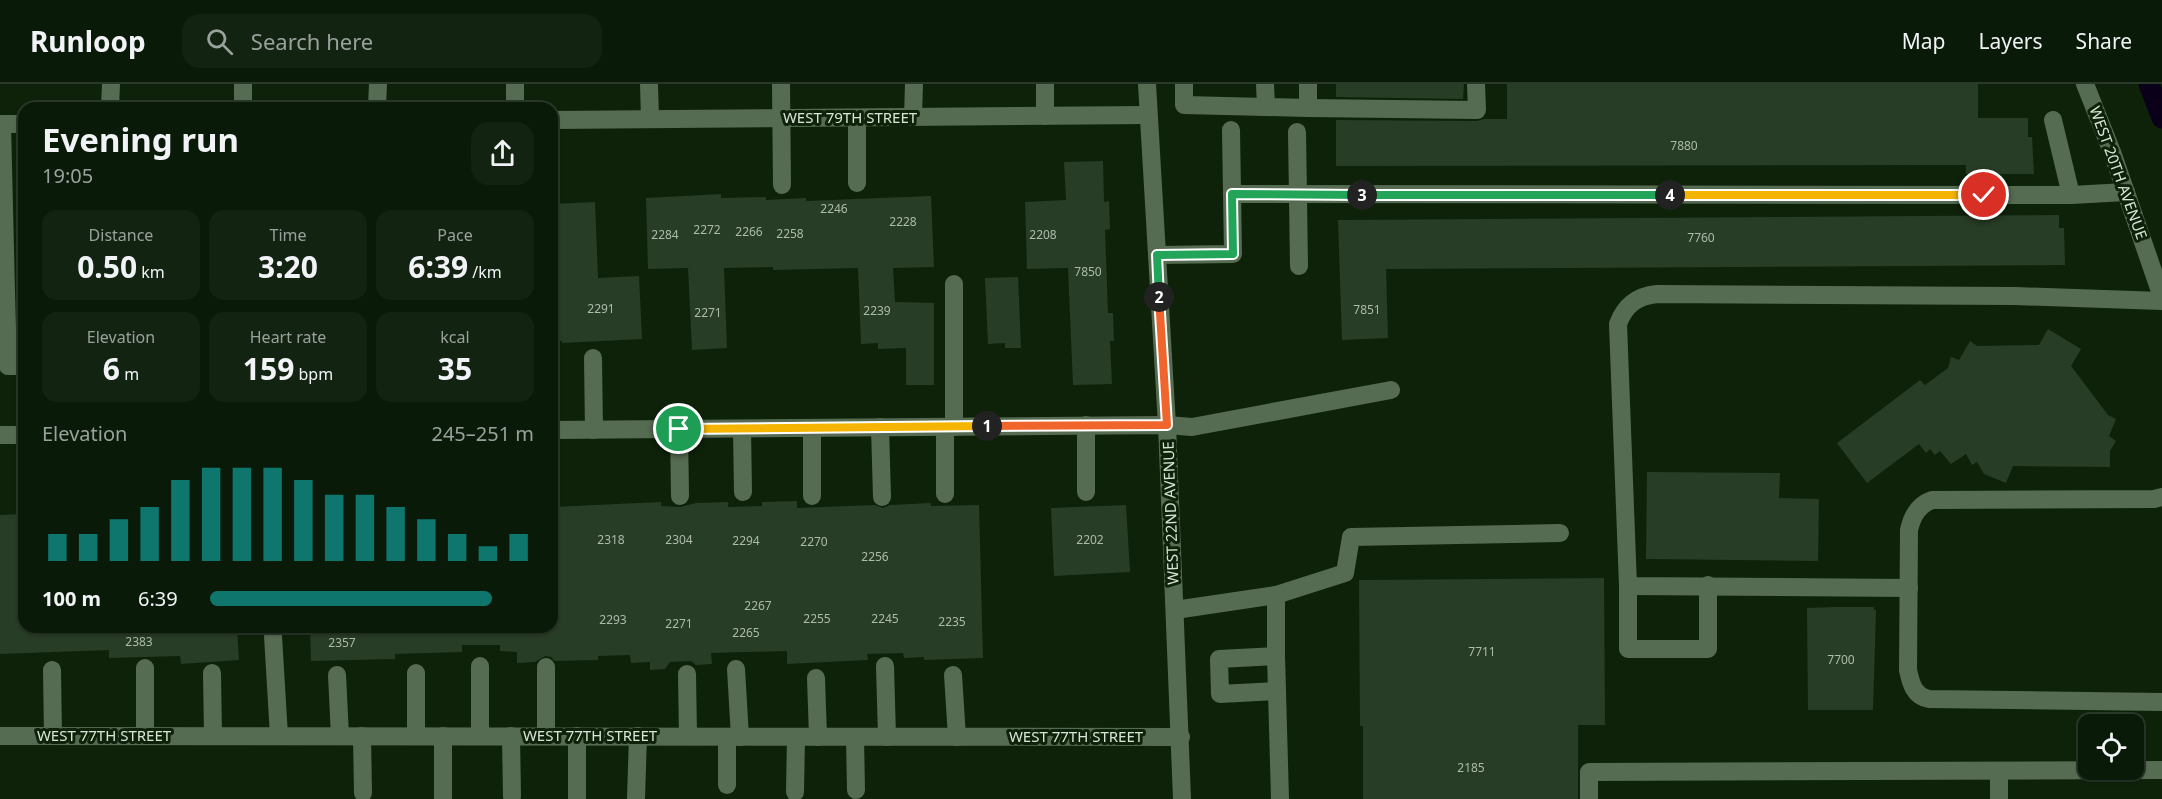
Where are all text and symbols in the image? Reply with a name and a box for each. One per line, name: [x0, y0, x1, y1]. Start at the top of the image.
search box: [182, 14, 602, 68]
text: Runloop: [30, 22, 146, 60]
icon: search: [203, 25, 236, 58]
text: Search here: [251, 26, 373, 56]
text: Map: [1902, 27, 1946, 55]
text: Layers: [1979, 27, 2043, 55]
text: Share: [2076, 27, 2132, 55]
street label: WEST 20TH AVENUE: [2086, 103, 2152, 242]
street label: WEST 79TH STREET: [783, 107, 918, 127]
text: Evening run: [42, 117, 239, 162]
button: share: [471, 122, 534, 185]
house number: 7880: [1670, 137, 1698, 154]
text: 19:05: [42, 162, 93, 189]
pin: [1958, 169, 2009, 220]
icon: check: [1967, 178, 2000, 211]
pin: 3: [1347, 180, 1377, 210]
pin: 4: [1655, 180, 1685, 210]
text: 3: [1357, 184, 1367, 206]
text: 4: [1665, 184, 1675, 206]
house number: 2246: [820, 200, 848, 217]
house number: 2228: [889, 213, 917, 230]
house number: 2272: [693, 221, 721, 238]
house number: 2266: [735, 223, 763, 240]
text: Distance: [89, 224, 153, 246]
text: Time: [269, 224, 307, 246]
text: Pace: [437, 224, 473, 246]
house number: 2258: [776, 225, 804, 242]
house number: 2284: [651, 226, 679, 243]
house number: 2208: [1029, 226, 1057, 243]
house number: 7760: [1687, 229, 1715, 246]
text: 0.50: [77, 246, 137, 287]
text: 3:20: [258, 246, 318, 287]
text: 6:39: [408, 246, 468, 287]
text: km: [137, 261, 165, 283]
text: /km: [468, 261, 502, 283]
house number: 7850: [1074, 263, 1102, 280]
pin: 2: [1144, 282, 1174, 312]
text: 2: [1154, 286, 1164, 308]
house number: 2291: [587, 300, 615, 317]
house number: 7851: [1353, 301, 1381, 318]
house number: 2239: [863, 302, 891, 319]
house number: 2271: [694, 304, 722, 321]
text: Elevation: [87, 326, 155, 348]
text: Heart rate: [250, 326, 326, 348]
text: kcal: [440, 326, 470, 348]
text: 6: [103, 348, 120, 389]
text: 159: [243, 348, 294, 389]
text: 35: [438, 348, 472, 389]
text: m: [120, 363, 139, 385]
text: bpm: [294, 363, 333, 385]
pin: [653, 403, 704, 454]
pin: 1: [972, 411, 1002, 441]
icon: arrive: [662, 412, 695, 445]
text: 1: [982, 415, 992, 437]
text: Elevation: [42, 420, 127, 447]
text: 245–251 m: [431, 420, 534, 447]
street label: WEST 22ND AVENUE: [1158, 441, 1182, 585]
house number: 2318: [597, 531, 625, 548]
house number: 2304: [665, 531, 693, 548]
house number: 2202: [1076, 531, 1104, 548]
house number: 2294: [732, 532, 760, 549]
house number: 2270: [800, 533, 828, 550]
house number: 2256: [861, 548, 889, 565]
text: 100 m: [42, 585, 101, 612]
text: 6:39: [138, 585, 178, 612]
house number: 2267: [744, 597, 772, 614]
house number: 2255: [803, 610, 831, 627]
house number: 2245: [871, 610, 899, 627]
house number: 2293: [599, 611, 627, 628]
house number: 2235: [938, 613, 966, 630]
house number: 2271: [665, 615, 693, 632]
house number: 2265: [732, 624, 760, 641]
house number: 2383: [125, 633, 153, 650]
house number: 2357: [328, 634, 356, 651]
house number: 7711: [1468, 643, 1496, 660]
house number: 7700: [1827, 651, 1855, 668]
map controls: [2078, 714, 2144, 780]
button: locate: [2078, 714, 2144, 780]
street label: WEST 77TH STREET: [37, 725, 172, 745]
street label: WEST 77TH STREET: [523, 725, 658, 745]
street label: WEST 77TH STREET: [1009, 726, 1144, 746]
house number: 2185: [1457, 759, 1485, 776]

